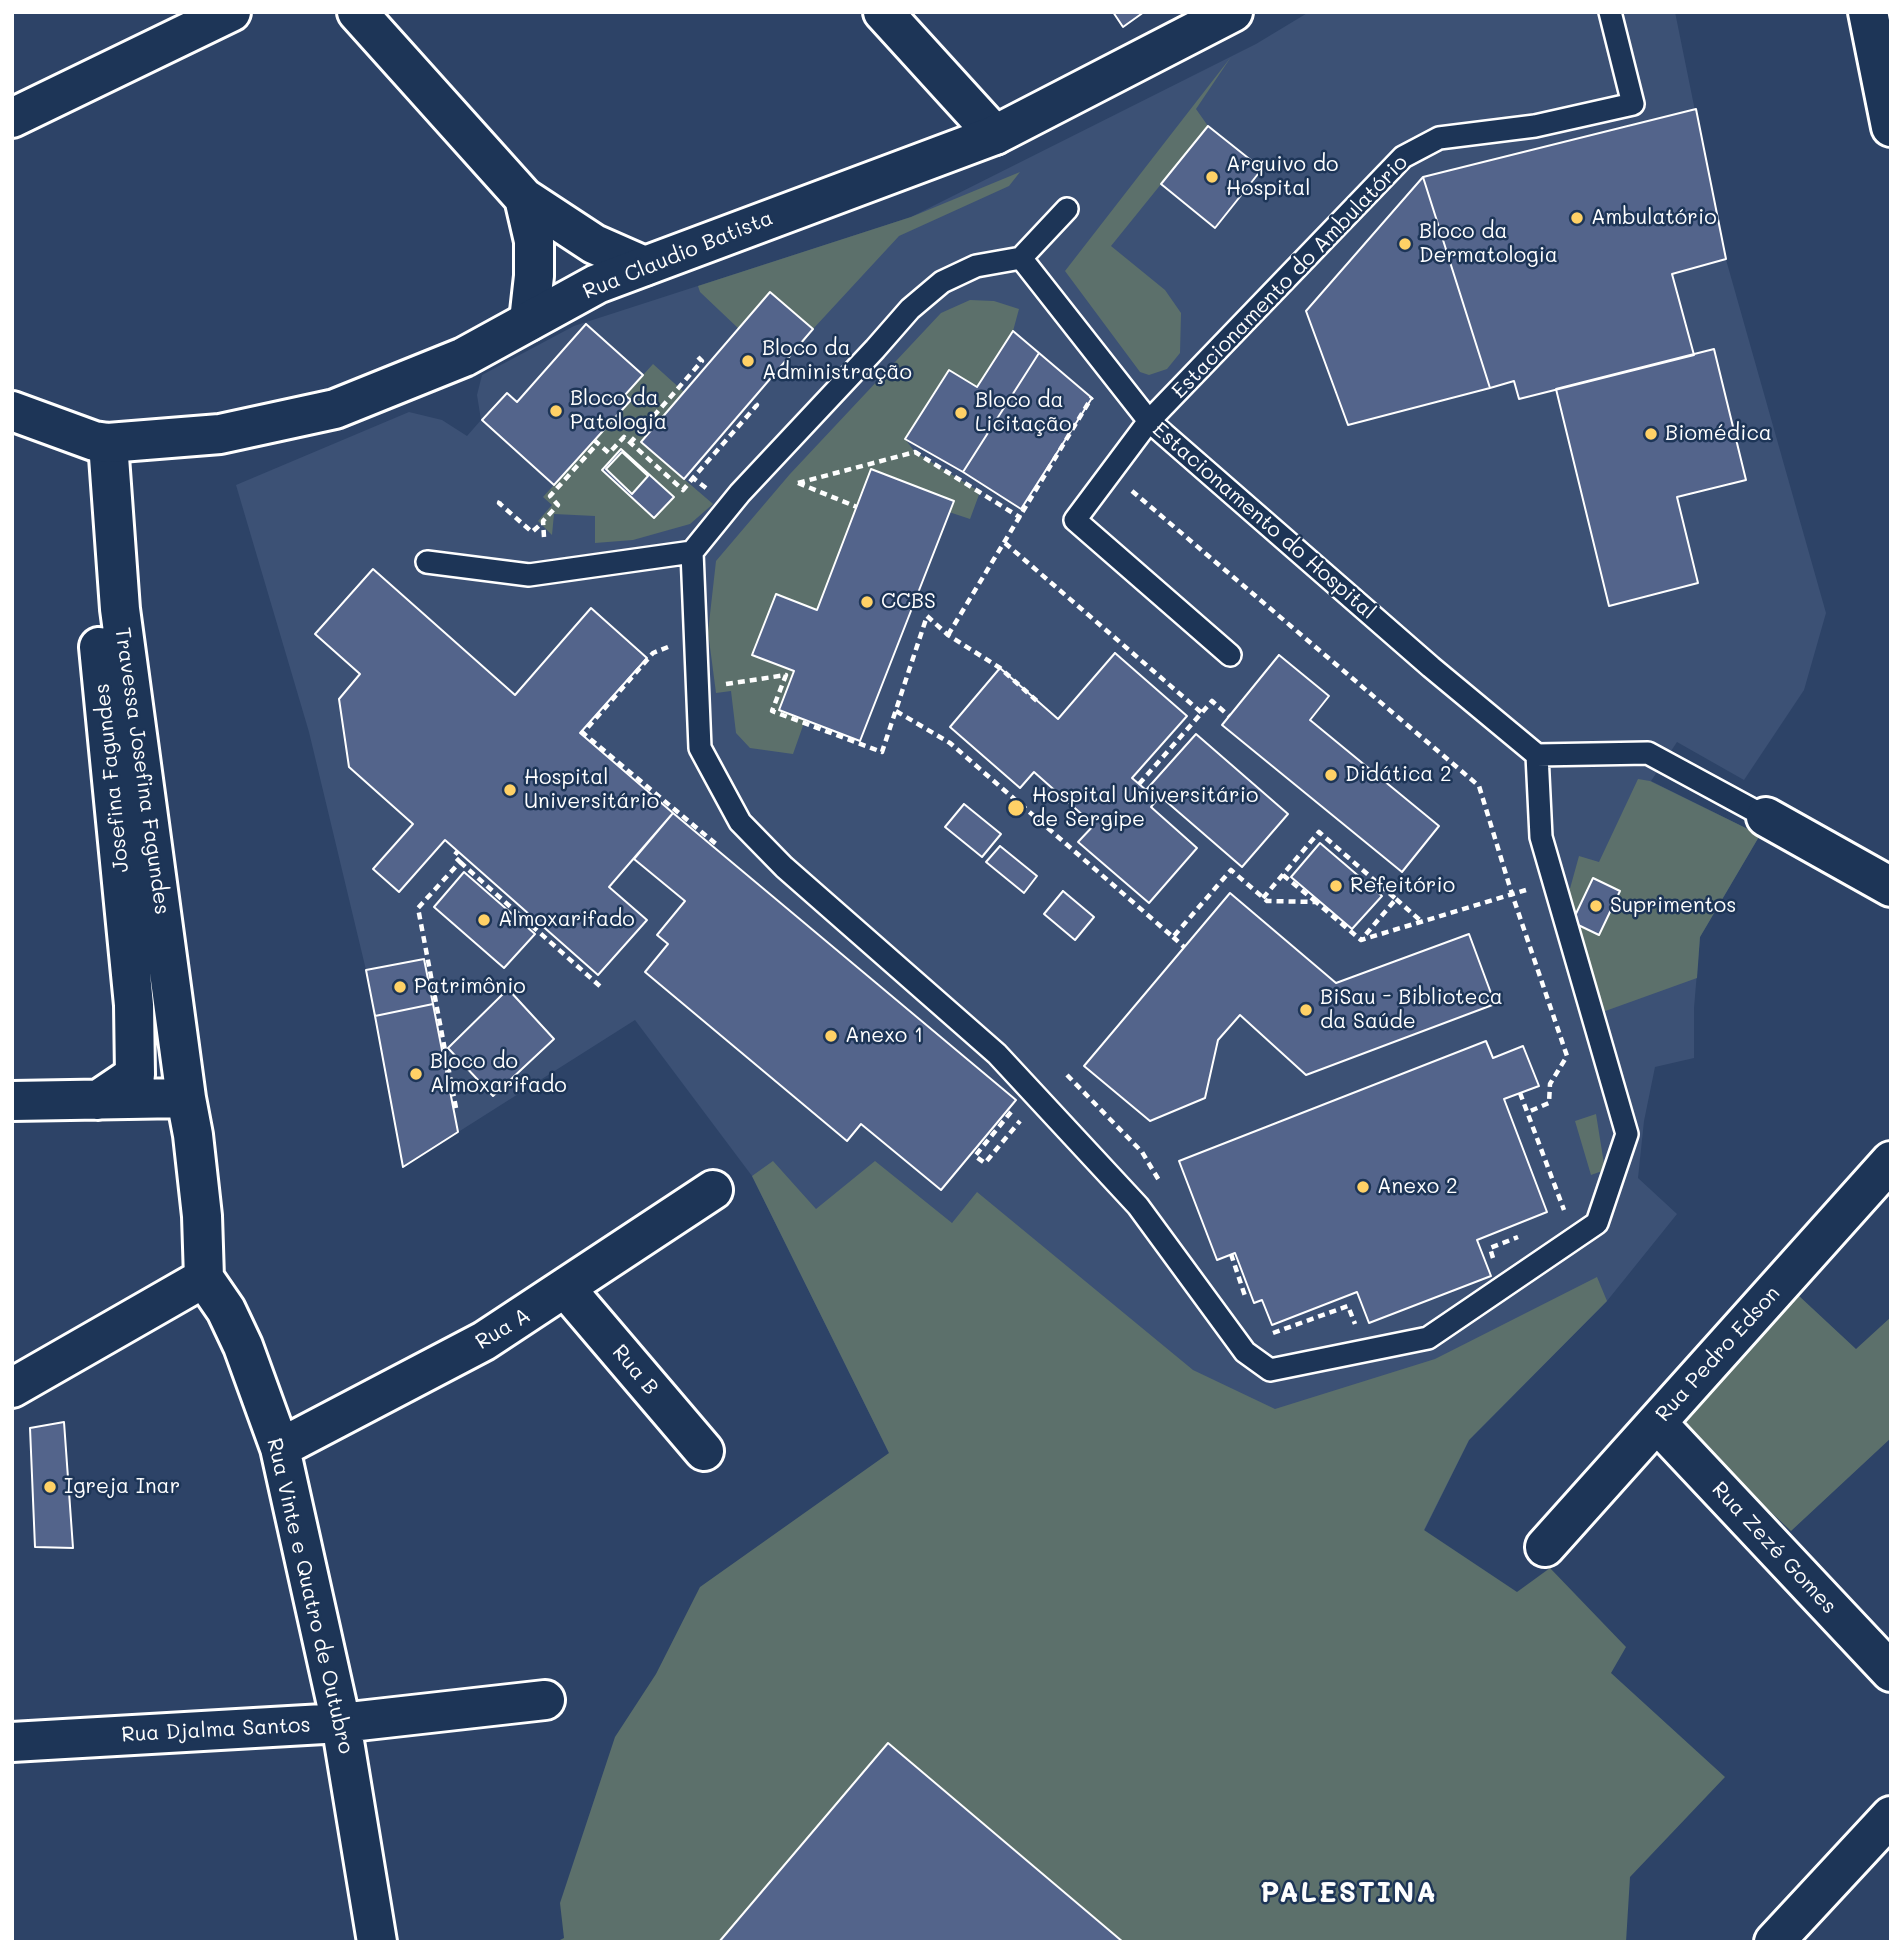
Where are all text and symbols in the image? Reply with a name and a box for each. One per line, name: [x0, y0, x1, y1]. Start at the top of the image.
street label: Estacionamento do Ambulatório: [1167, 150, 1413, 404]
place label: Arquivo do Hospital: [1226, 152, 1338, 202]
marker: Arquivo do Hospital: [1204, 169, 1220, 185]
street label: Rua Claudio Batista: [579, 205, 777, 305]
place label: Ambulatório: [1591, 205, 1717, 231]
marker: Ambulatório: [1569, 210, 1585, 226]
place label: Bloco da Dermatologia: [1419, 219, 1558, 269]
marker: Bloco da Dermatologia: [1397, 236, 1413, 252]
place label: Bloco da Administração: [762, 336, 912, 386]
marker: Bloco da Administração: [740, 353, 756, 369]
place label: Bloco da Patologia: [570, 386, 667, 436]
place label: Bloco da Licitação: [975, 388, 1071, 438]
marker: Bloco da Patologia: [548, 403, 564, 419]
marker: Bloco da Licitação: [953, 405, 969, 421]
street label: Estacionamento do Hospital: [1147, 417, 1381, 625]
place label: Biomédica: [1665, 421, 1772, 447]
marker: Biomédica: [1643, 426, 1659, 442]
place label: CCBS: [881, 589, 936, 615]
marker: CCBS: [859, 594, 875, 610]
street label: Travessa Josefina Fagundes: [109, 626, 175, 916]
street label: Josefina Fagundes: [90, 682, 134, 874]
place label: Didática 2: [1345, 762, 1452, 788]
place label: Hospital Universitário: [524, 765, 659, 815]
marker: Didática 2: [1323, 767, 1339, 783]
marker: Hospital Universitário: [502, 782, 518, 798]
place label: Hospital Universitário de Sergipe: [1032, 783, 1258, 833]
marker: Hospital Universitário de Sergipe: [1006, 798, 1026, 818]
place label: Refeitório: [1350, 873, 1455, 899]
marker: Refeitório: [1328, 878, 1344, 894]
place label: Suprimentos: [1610, 893, 1737, 919]
marker: Suprimentos: [1588, 898, 1604, 914]
place label: Almoxarifado: [498, 907, 635, 933]
marker: Almoxarifado: [476, 912, 492, 928]
place label: Patrimônio: [414, 974, 526, 1000]
marker: Patrimônio: [392, 979, 408, 995]
place label: BiSau - Biblioteca da Saúde: [1320, 985, 1503, 1035]
marker: BiSau - Biblioteca da Saúde: [1298, 1002, 1314, 1018]
place label: Anexo 1: [845, 1023, 923, 1049]
marker: Anexo 1: [823, 1028, 839, 1044]
place label: Bloco do Almoxarifado: [430, 1049, 567, 1099]
marker: Bloco do Almoxarifado: [408, 1066, 424, 1082]
place label: Anexo 2: [1377, 1174, 1458, 1200]
marker: Anexo 2: [1355, 1179, 1371, 1195]
street label: Rua Pedro Edson: [1651, 1281, 1785, 1427]
street label: Rua A: [471, 1303, 535, 1355]
street label: Rua B: [607, 1340, 663, 1400]
street label: Rua Vinte e Quatro de Outubro: [261, 1436, 359, 1756]
place label: Igreja Inar: [64, 1474, 180, 1500]
street label: Rua Zezé Gomes: [1706, 1477, 1842, 1619]
marker: Igreja Inar: [42, 1479, 58, 1495]
street label: Rua Djalma Santos: [121, 1712, 311, 1748]
district label: PALESTINA: [1261, 1876, 1437, 1910]

